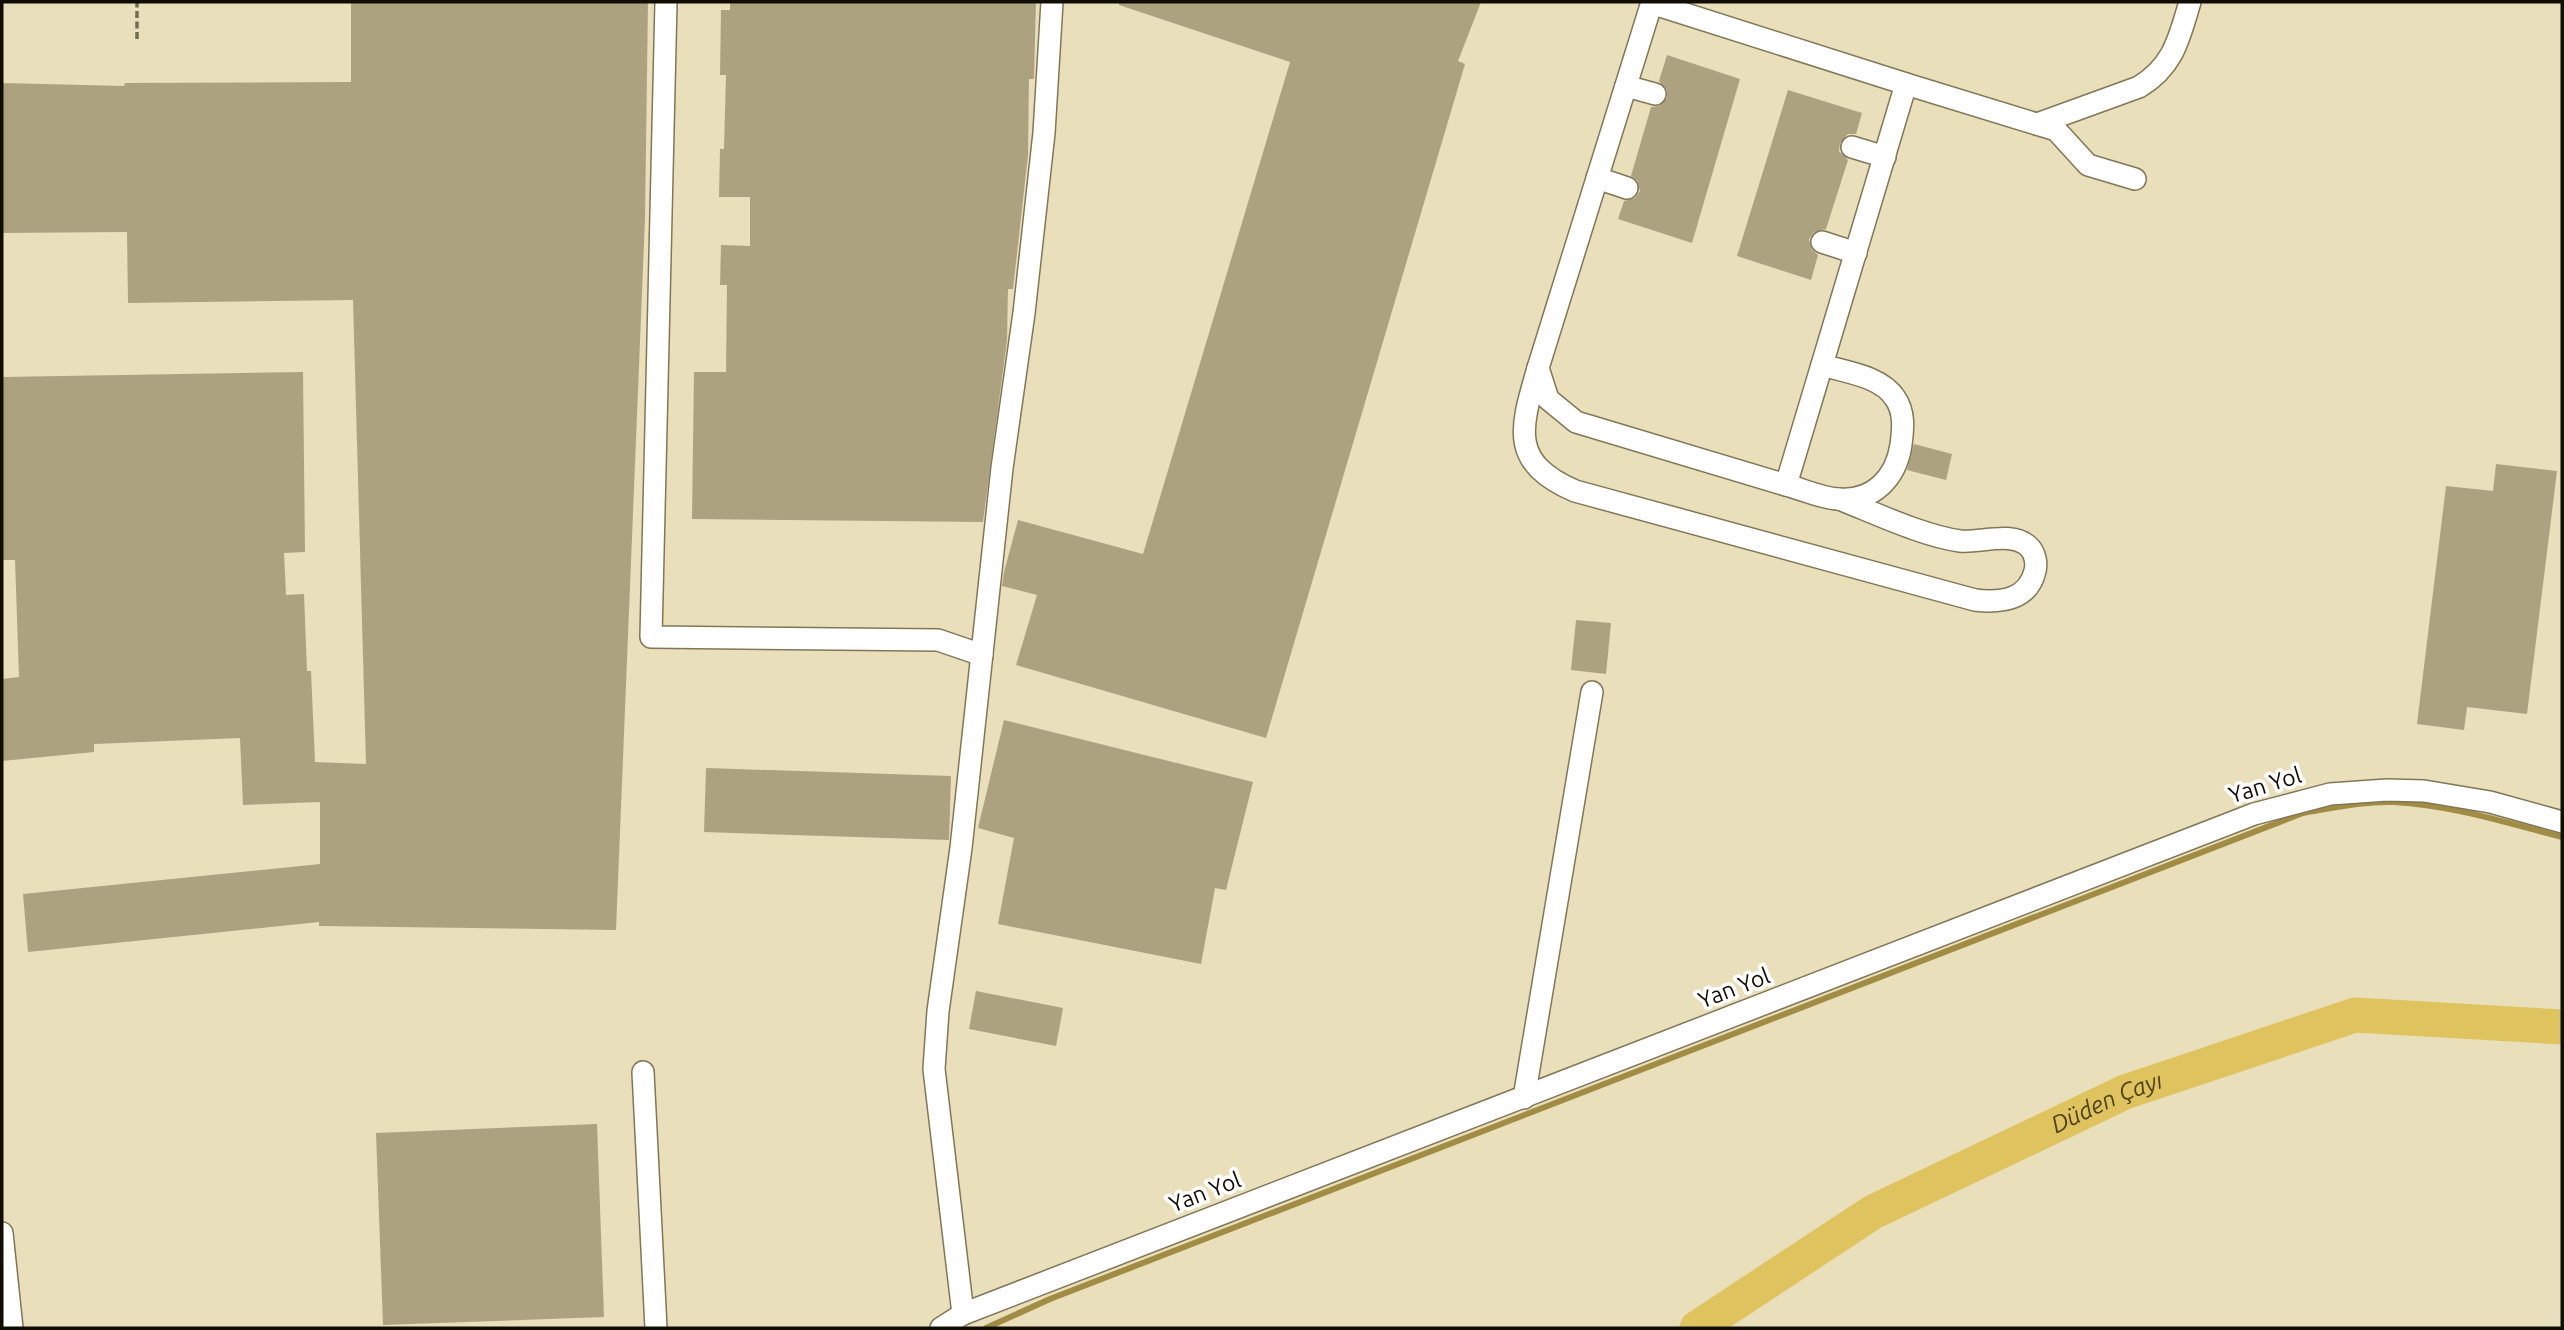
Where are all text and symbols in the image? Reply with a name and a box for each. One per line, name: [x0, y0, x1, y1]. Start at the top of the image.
street label: Yan Yol: [2226, 762, 2304, 807]
street label: Yan Yol: [1695, 963, 1773, 1013]
water label: Düden Çayı: [2046, 1066, 2166, 1138]
street label: Yan Yol: [1166, 1167, 1244, 1217]

